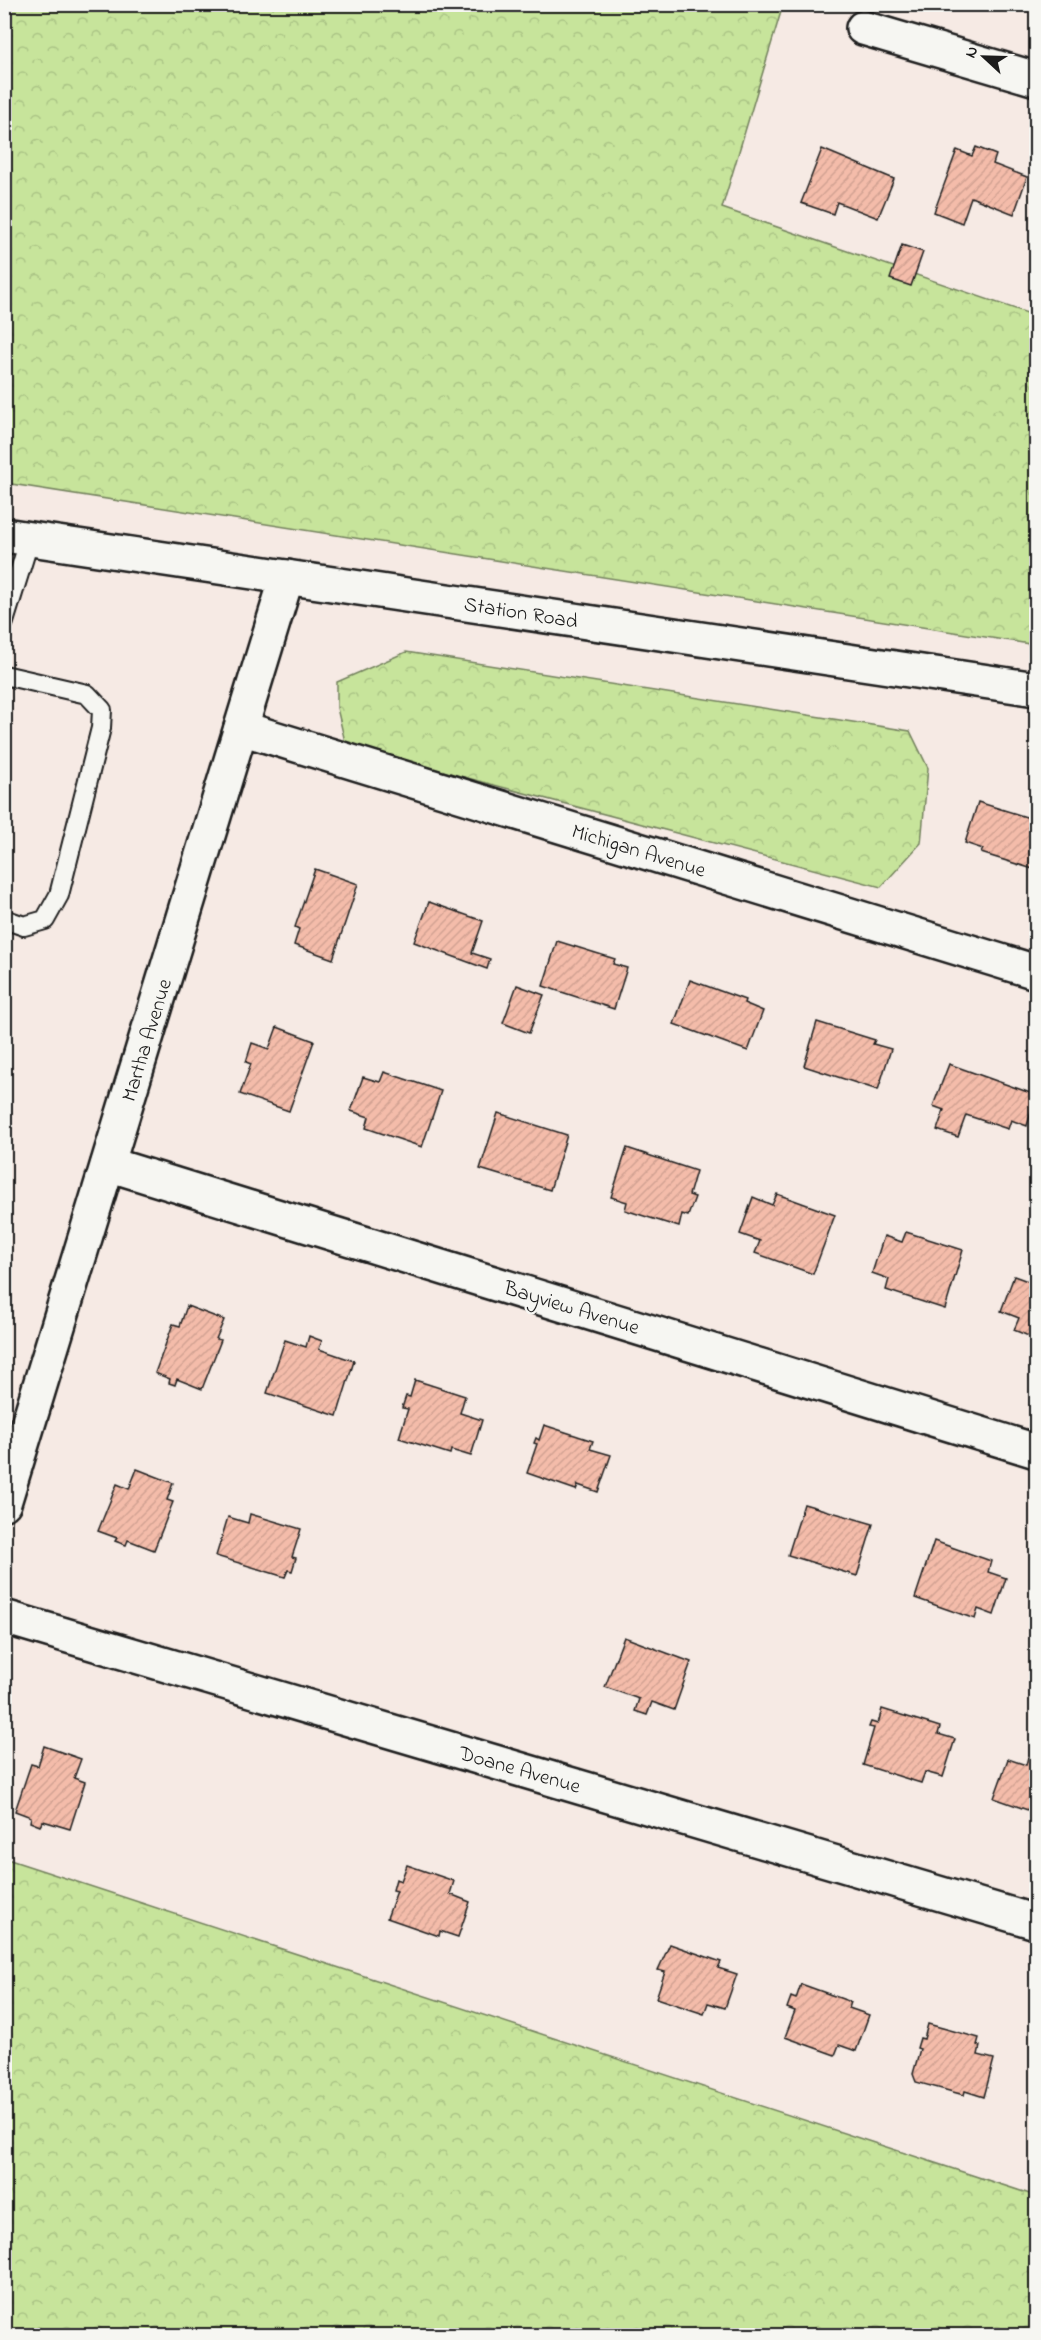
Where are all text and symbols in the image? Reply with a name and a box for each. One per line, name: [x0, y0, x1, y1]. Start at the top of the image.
north arrow: [954, 27, 1014, 87]
text: N: [959, 42, 985, 62]
street label: Station Road: [462, 590, 580, 638]
street label: Michigan Avenue: [567, 817, 710, 889]
street label: Martha Avenue: [115, 975, 181, 1106]
street label: Bayview Avenue: [498, 1274, 643, 1346]
street label: Doane Avenue: [454, 1739, 584, 1803]

